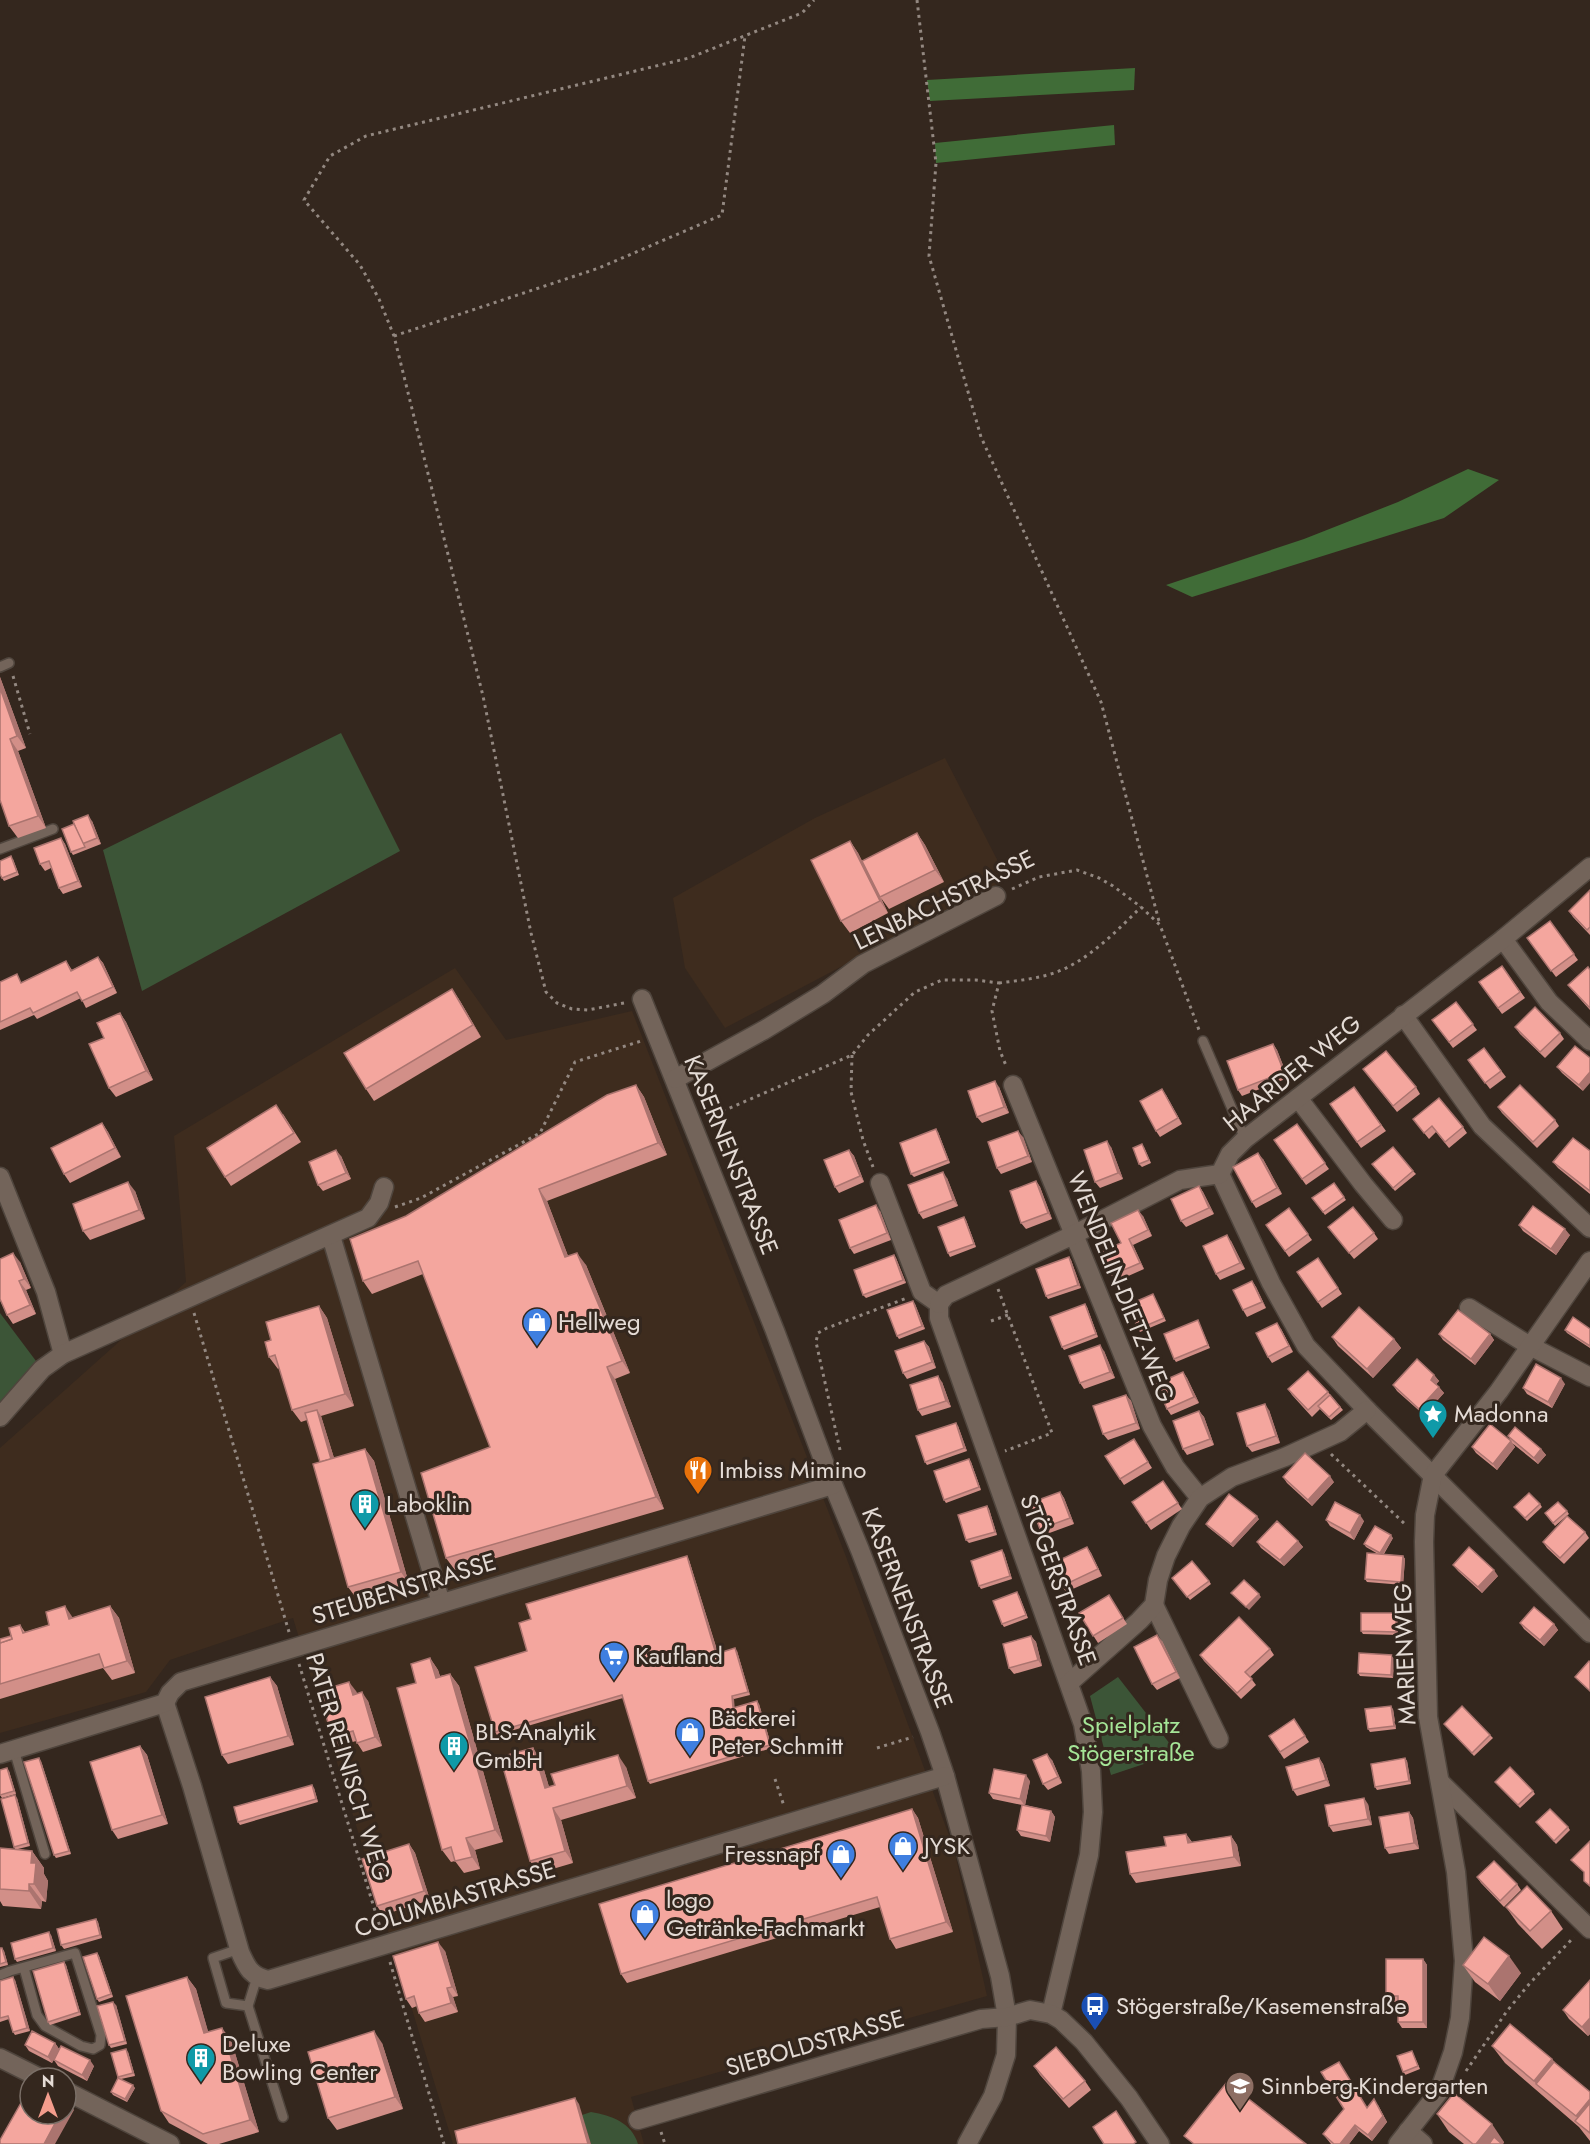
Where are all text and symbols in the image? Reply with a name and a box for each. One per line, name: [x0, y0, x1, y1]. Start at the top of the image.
street label: LENBACHSTRASSE: [847, 841, 1040, 959]
street label: HAARDER WEG: [1215, 1006, 1368, 1139]
street label: KASERNENSTRASSE: [675, 1050, 788, 1260]
street label: WENDELIN-DIETZ-WEG: [1059, 1166, 1184, 1408]
place label: Hellweg: [558, 1304, 641, 1339]
shop icon: Hellweg: [521, 1306, 553, 1348]
place label: Madonna: [1454, 1396, 1549, 1431]
place icon: Madonna: [1417, 1398, 1449, 1440]
place label: Imbiss Mimino: [719, 1452, 866, 1487]
restaurant icon: Imbiss Mimino: [682, 1454, 714, 1496]
place label: Laboklin: [386, 1486, 470, 1521]
building icon: Laboklin: [349, 1488, 381, 1530]
street label: STÖGERSTRASSE: [1011, 1489, 1106, 1671]
street label: KASERNENSTRASSE: [853, 1502, 962, 1713]
street label: STEUBENSTRASSE: [307, 1544, 500, 1633]
street label: MARIENWEG: [1385, 1582, 1424, 1726]
place label: Kaufland: [635, 1638, 723, 1673]
supermarket icon: Kaufland: [598, 1640, 630, 1682]
street label: PATER REINISCH WEG: [297, 1648, 400, 1885]
place label: Bäckerei Peter Schmitt: [711, 1700, 843, 1763]
park label: Spielplatz Stögerstraße: [1067, 1707, 1195, 1770]
place label: BLS-Analytik GmbH: [475, 1714, 596, 1777]
shop icon: Bäckerei Peter Schmitt: [674, 1716, 706, 1758]
building icon: BLS-Analytik GmbH: [438, 1730, 470, 1772]
place label: JYSK: [921, 1828, 970, 1863]
shop icon: JYSK: [887, 1830, 919, 1872]
place label: Fressnapf: [724, 1836, 821, 1871]
shop icon: Fressnapf: [825, 1838, 857, 1880]
street label: COLUMBIASTRASSE: [350, 1851, 560, 1946]
place label: logo Getränke-Fachmarkt: [666, 1882, 865, 1945]
shop icon: logo Getränke-Fachmarkt: [629, 1898, 661, 1940]
place label: Stögerstraße/Kasemenstraße: [1116, 1988, 1407, 2023]
bus stop icon: Stögerstraße/Kasemenstraße: [1079, 1990, 1111, 2032]
street label: SIEBOLDSTRASSE: [721, 2000, 909, 2085]
place label: Deluxe Bowling Center: [222, 2026, 378, 2089]
building icon: Deluxe Bowling Center: [185, 2042, 217, 2084]
north arrow: [18, 2066, 78, 2126]
place label: Sinnberg-Kindergarten: [1261, 2068, 1489, 2103]
text: N: [42, 2070, 54, 2093]
school or university icon: Sinnberg-Kindergarten: [1224, 2070, 1256, 2112]

